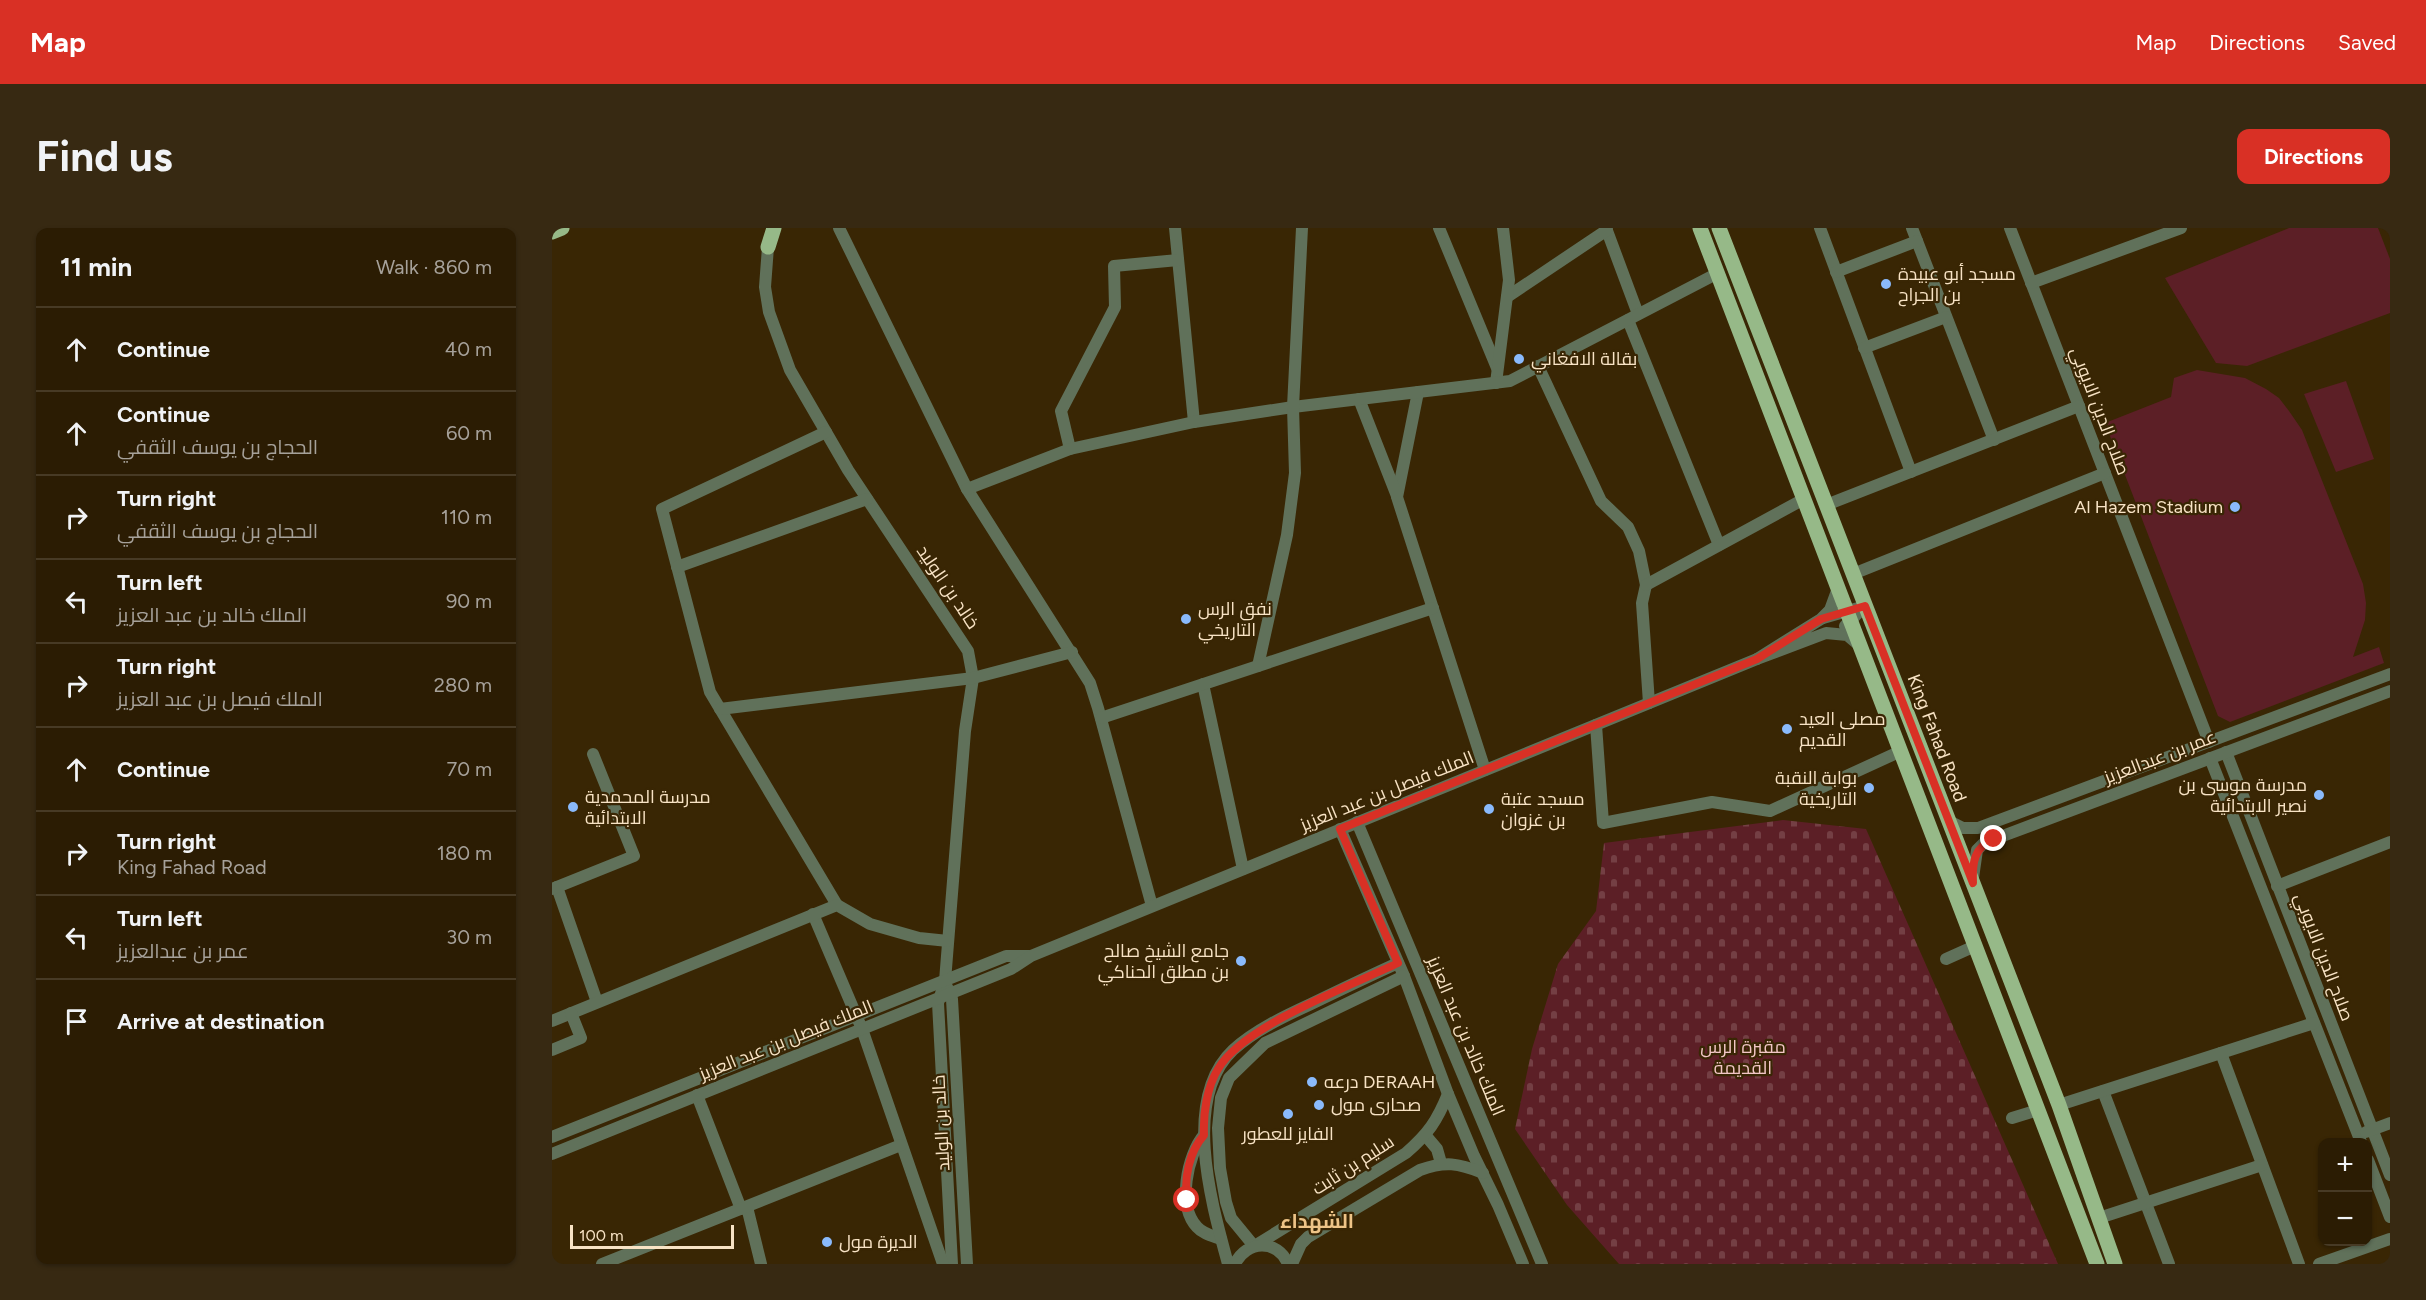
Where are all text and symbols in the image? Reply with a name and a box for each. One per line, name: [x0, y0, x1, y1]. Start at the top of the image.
text: Map: [30, 25, 86, 59]
text: Map: [2135, 30, 2176, 55]
text: Directions: [2209, 30, 2305, 55]
text: Saved: [2338, 30, 2396, 55]
button: Directions: [2237, 129, 2390, 184]
text: Find us: [36, 131, 173, 182]
text: 11 min: [60, 251, 132, 283]
text: Walk · 860 m: [376, 255, 492, 279]
place label: مسجد أبو عبيدة بن الجراح: [1898, 263, 2016, 307]
marker: مسجد أبو عبيدة بن الجراح: [1879, 277, 1893, 291]
icon: ahead: [60, 333, 93, 366]
text: Continue: [117, 336, 210, 363]
text: 40 m: [445, 337, 492, 361]
street label: صلاح الدين الايوبي: [2063, 344, 2135, 479]
place label: بقالة الافغاني: [1531, 348, 1637, 373]
marker: بقالة الافغاني: [1512, 352, 1526, 366]
text: Continue: [117, 401, 210, 428]
icon: ahead: [60, 417, 93, 450]
text: 60 m: [446, 421, 492, 445]
text: الحجاج بن يوسف الثقفي: [117, 435, 318, 459]
text: Turn right: [117, 485, 216, 512]
place label: Al Hazem Stadium: [2074, 496, 2223, 518]
marker: Al Hazem Stadium: [2228, 500, 2242, 514]
icon: right: [60, 501, 93, 534]
text: 110 m: [441, 505, 492, 529]
text: الحجاج بن يوسف الثقفي: [117, 519, 318, 543]
street label: خالد بن الوليد: [912, 541, 984, 633]
text: Turn left: [117, 569, 203, 596]
icon: left: [60, 585, 93, 618]
text: 90 m: [446, 589, 492, 613]
place label: نفق الرس التاريخي: [1198, 598, 1272, 644]
text: الملك خالد بن عبد العزيز: [117, 603, 307, 627]
marker: نفق الرس التاريخي: [1179, 612, 1193, 626]
text: Turn right: [117, 653, 216, 680]
icon: right: [60, 669, 93, 702]
street label: King Fahad Road: [1903, 671, 1971, 805]
text: 280 m: [434, 673, 492, 697]
text: الملك فيصل بن عبد العزيز: [117, 687, 323, 711]
place label: مصلى العيد القديم: [1799, 708, 1885, 752]
marker: مصلى العيد القديم: [1780, 722, 1794, 736]
street label: عمر بن عبدالعزيز: [2100, 726, 2219, 789]
street label: الملك فيصل بن عبد العزيز: [1296, 746, 1477, 836]
icon: ahead: [60, 753, 93, 786]
text: Continue: [117, 756, 210, 783]
text: 70 m: [446, 757, 492, 781]
place label: بوابة النقبة التاريخية: [1775, 767, 1857, 810]
place label: مدرسة موسى بن نصير الابتدائية: [2178, 774, 2307, 817]
marker: بوابة النقبة التاريخية: [1862, 781, 1876, 795]
place label: مدرسة المحمدية الابتدائية: [585, 786, 710, 829]
place label: مسجد عتبة بن غزوان: [1501, 788, 1585, 831]
marker: مدرسة موسى بن نصير الابتدائية: [2312, 788, 2326, 802]
marker: مدرسة المحمدية الابتدائية: [566, 800, 580, 814]
marker: مسجد عتبة بن غزوان: [1482, 802, 1496, 816]
route end: [1980, 825, 2006, 851]
text: Turn right: [117, 828, 216, 855]
icon: right: [60, 837, 93, 870]
text: 180 m: [437, 841, 492, 865]
text: King Fahad Road: [117, 855, 267, 879]
street label: صلاح الدين الايوبي: [2287, 890, 2359, 1025]
text: Turn left: [117, 905, 203, 932]
icon: left: [60, 921, 93, 954]
text: 30 m: [446, 925, 492, 949]
text: عمر بن عبدالعزيز: [117, 939, 249, 963]
place label: جامع الشيخ صالح بن مطلق الحناكي: [1098, 940, 1229, 986]
street label: الملك خالد بن عبد العزيز: [1422, 952, 1510, 1119]
marker: جامع الشيخ صالح بن مطلق الحناكي: [1234, 954, 1248, 968]
street label: الملك فيصل بن عبد العزيز: [695, 995, 876, 1085]
icon: arrive: [60, 1005, 93, 1038]
text: Arrive at destination: [117, 1008, 325, 1035]
park label: مقبرة الرس القديمة: [1700, 1036, 1786, 1079]
place label: درعه DERAAH: [1324, 1071, 1435, 1093]
street label: خالد بن الوليد: [927, 1074, 955, 1172]
marker: درعه DERAAH: [1305, 1075, 1319, 1089]
place label: صحارى مول: [1331, 1094, 1421, 1116]
marker: صحارى مول: [1312, 1098, 1326, 1112]
marker: الفايز للعطور: [1281, 1107, 1295, 1121]
place label: الفايز للعطور: [1241, 1123, 1334, 1145]
street label: سليم بن ثابت: [1308, 1130, 1399, 1201]
map controls: [2318, 1138, 2372, 1246]
button: +: [2318, 1138, 2372, 1192]
route start: [1173, 1186, 1199, 1212]
button: −: [2318, 1192, 2372, 1246]
district label: الشهداء: [1280, 1209, 1354, 1234]
scale bar: [570, 1222, 734, 1250]
text: 100 m: [579, 1226, 624, 1245]
place label: الديرة مول: [839, 1231, 918, 1253]
marker: الديرة مول: [820, 1235, 834, 1249]

